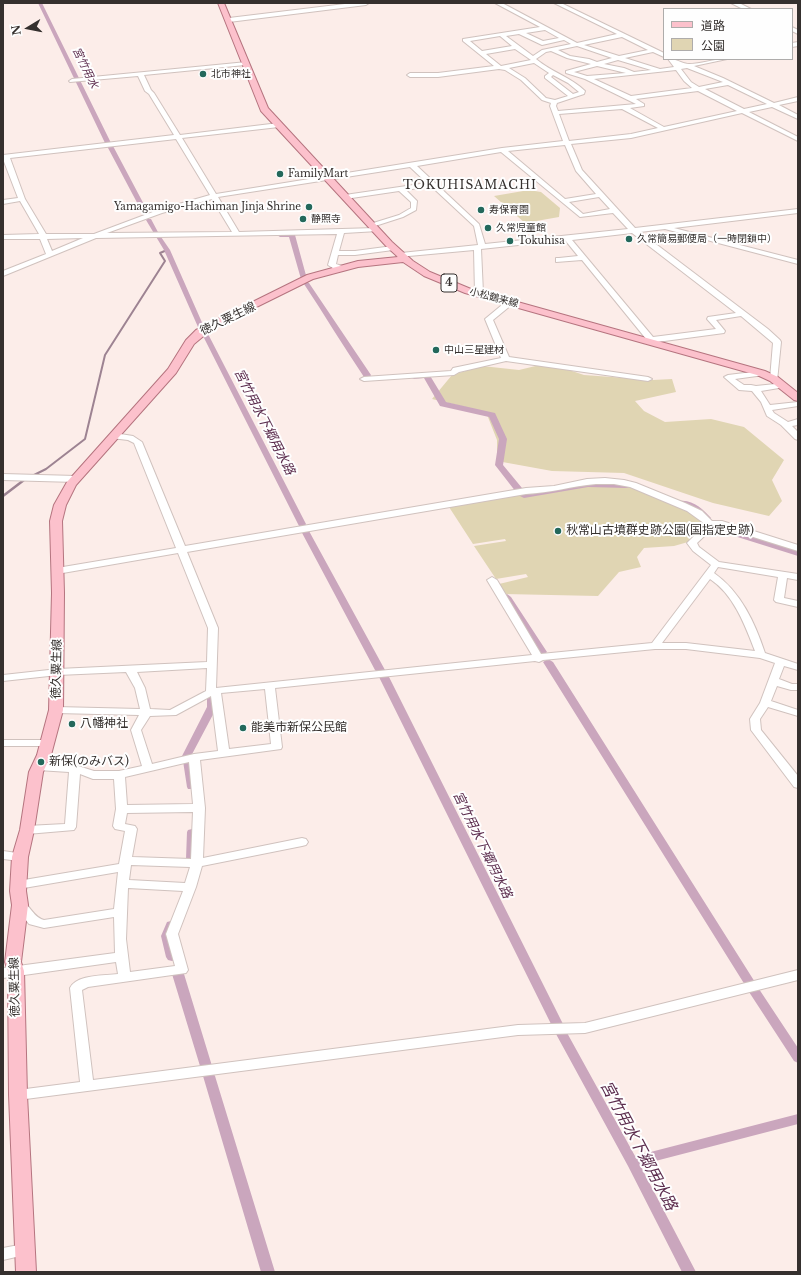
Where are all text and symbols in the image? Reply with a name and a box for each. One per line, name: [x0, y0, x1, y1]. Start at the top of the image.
north arrow: [8, 8, 48, 48]
legend: [663, 8, 793, 60]
text: 道路: [701, 18, 725, 33]
text: N: [8, 24, 24, 36]
text: 公園: [701, 38, 725, 53]
water label: 宮竹用水: [69, 45, 101, 91]
place label: 北市神社: [211, 68, 251, 80]
marker: 北市神社: [198, 69, 208, 79]
place label: FamilyMart: [288, 168, 348, 180]
marker: FamilyMart: [275, 169, 285, 179]
district label: TOKUHISAMACHI: [403, 179, 537, 193]
place label: Yamagamigo-Hachiman Jinja Shrine: [114, 201, 301, 213]
marker: Yamagamigo-Hachiman Jinja Shrine: [304, 202, 314, 212]
place label: 寿保育園: [489, 204, 529, 216]
marker: 寿保育園: [476, 205, 486, 215]
place label: 静照寺: [311, 213, 341, 225]
marker: 静照寺: [298, 214, 308, 224]
place label: 久常児童館: [496, 222, 546, 234]
marker: 久常児童館: [483, 223, 493, 233]
place label: 久常簡易郵便局（一時閉鎖中）: [637, 233, 777, 245]
marker: 久常簡易郵便局（一時閉鎖中）: [624, 234, 634, 244]
place label: Tokuhisa: [518, 235, 565, 247]
marker: Tokuhisa: [505, 236, 515, 246]
road number: 4: [441, 274, 457, 292]
street label: 小松鶴来線: [468, 286, 520, 310]
street label: 徳久粟生線: [198, 299, 258, 339]
place label: 中山三星建材: [444, 344, 504, 356]
marker: 中山三星建材: [431, 345, 441, 355]
water label: 宮竹用水下郷用水路: [230, 366, 298, 478]
place label: 秋常山古墳群史跡公園(国指定史跡): [566, 524, 754, 538]
marker: 秋常山古墳群史跡公園(国指定史跡): [553, 526, 563, 536]
street label: 徳久粟生線: [49, 639, 65, 699]
place label: 八幡神社: [80, 717, 128, 731]
marker: 八幡神社: [67, 719, 77, 729]
place label: 能美市新保公民館: [251, 721, 347, 735]
marker: 能美市新保公民館: [238, 723, 248, 733]
place label: 新保(のみバス): [49, 755, 129, 769]
marker: 新保(のみバス): [36, 757, 46, 767]
water label: 宮竹用水下郷用水路: [449, 789, 515, 901]
street label: 徳久粟生線: [7, 957, 23, 1017]
water label: 宮竹用水下郷用水路: [596, 1078, 680, 1214]

